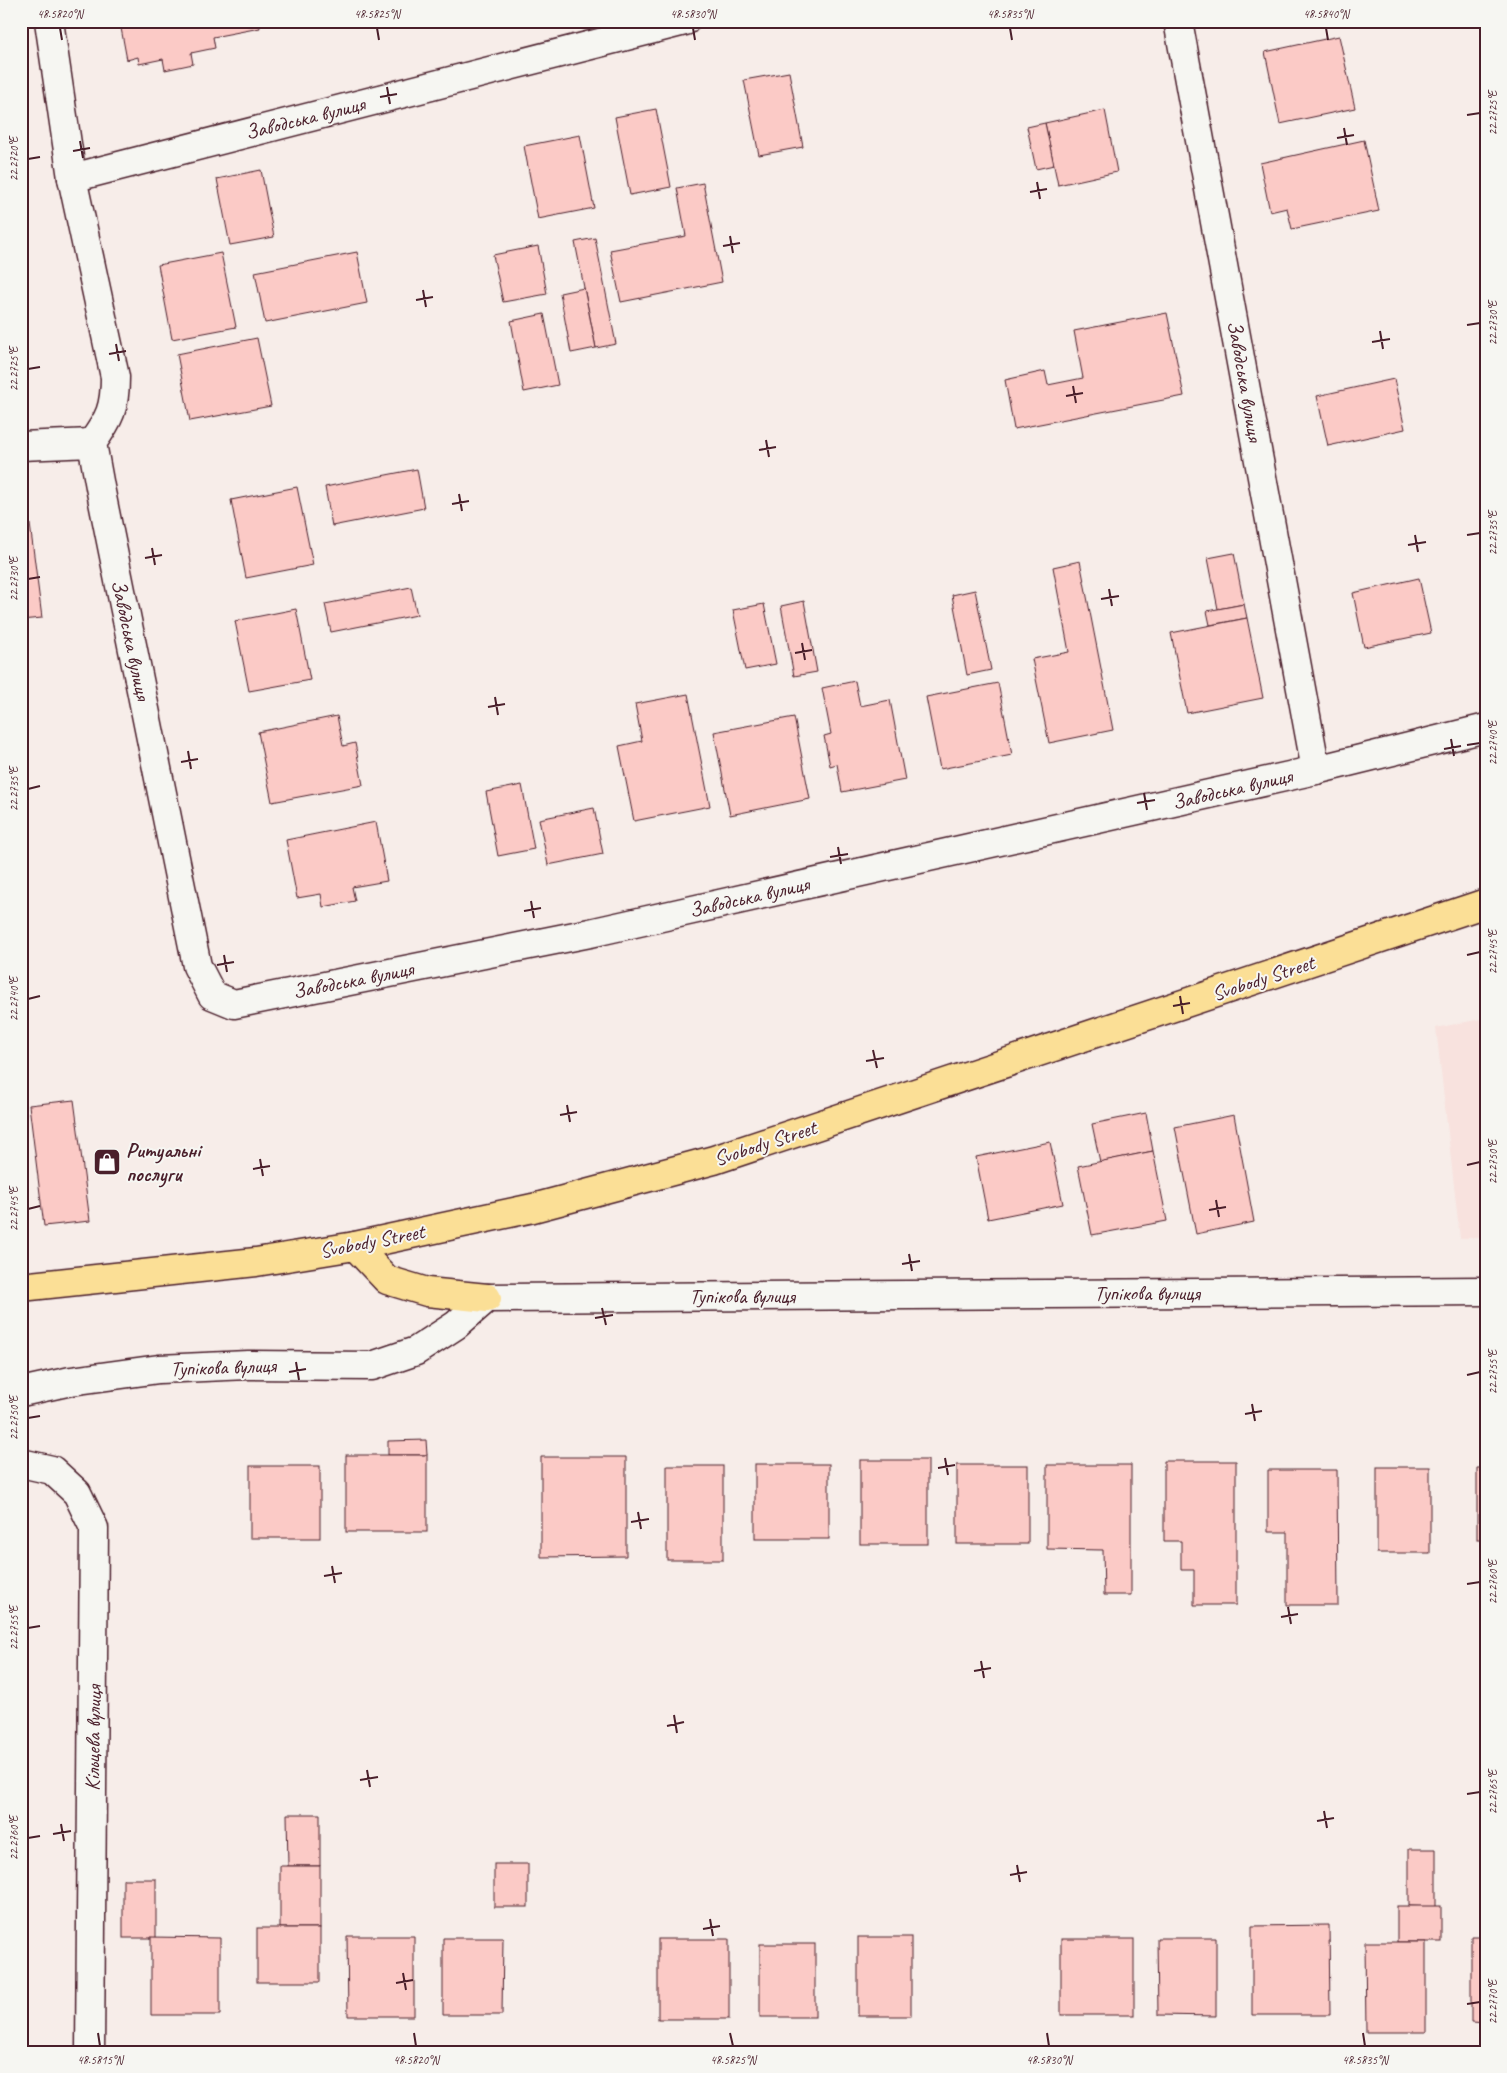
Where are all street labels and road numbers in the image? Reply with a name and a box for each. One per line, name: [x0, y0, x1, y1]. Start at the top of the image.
street label: Заводська вулиця: [242, 90, 369, 145]
street label: Заводська вулиця: [1222, 318, 1269, 445]
street label: Заводська вулиця: [106, 577, 157, 704]
street label: Заводська вулиця: [1169, 762, 1296, 815]
street label: Заводська вулиця: [686, 870, 813, 923]
street label: Svobody Street: [1209, 949, 1319, 1007]
street label: Заводська вулиця: [290, 955, 417, 1004]
street label: Svobody Street: [711, 1114, 821, 1172]
street label: Svobody Street: [318, 1218, 428, 1264]
street label: Тупікова вулиця: [1094, 1280, 1201, 1306]
street label: Тупікова вулиця: [689, 1283, 796, 1309]
street label: Тупікова вулиця: [170, 1352, 278, 1382]
street label: Кільцева вулиця: [79, 1683, 107, 1791]

